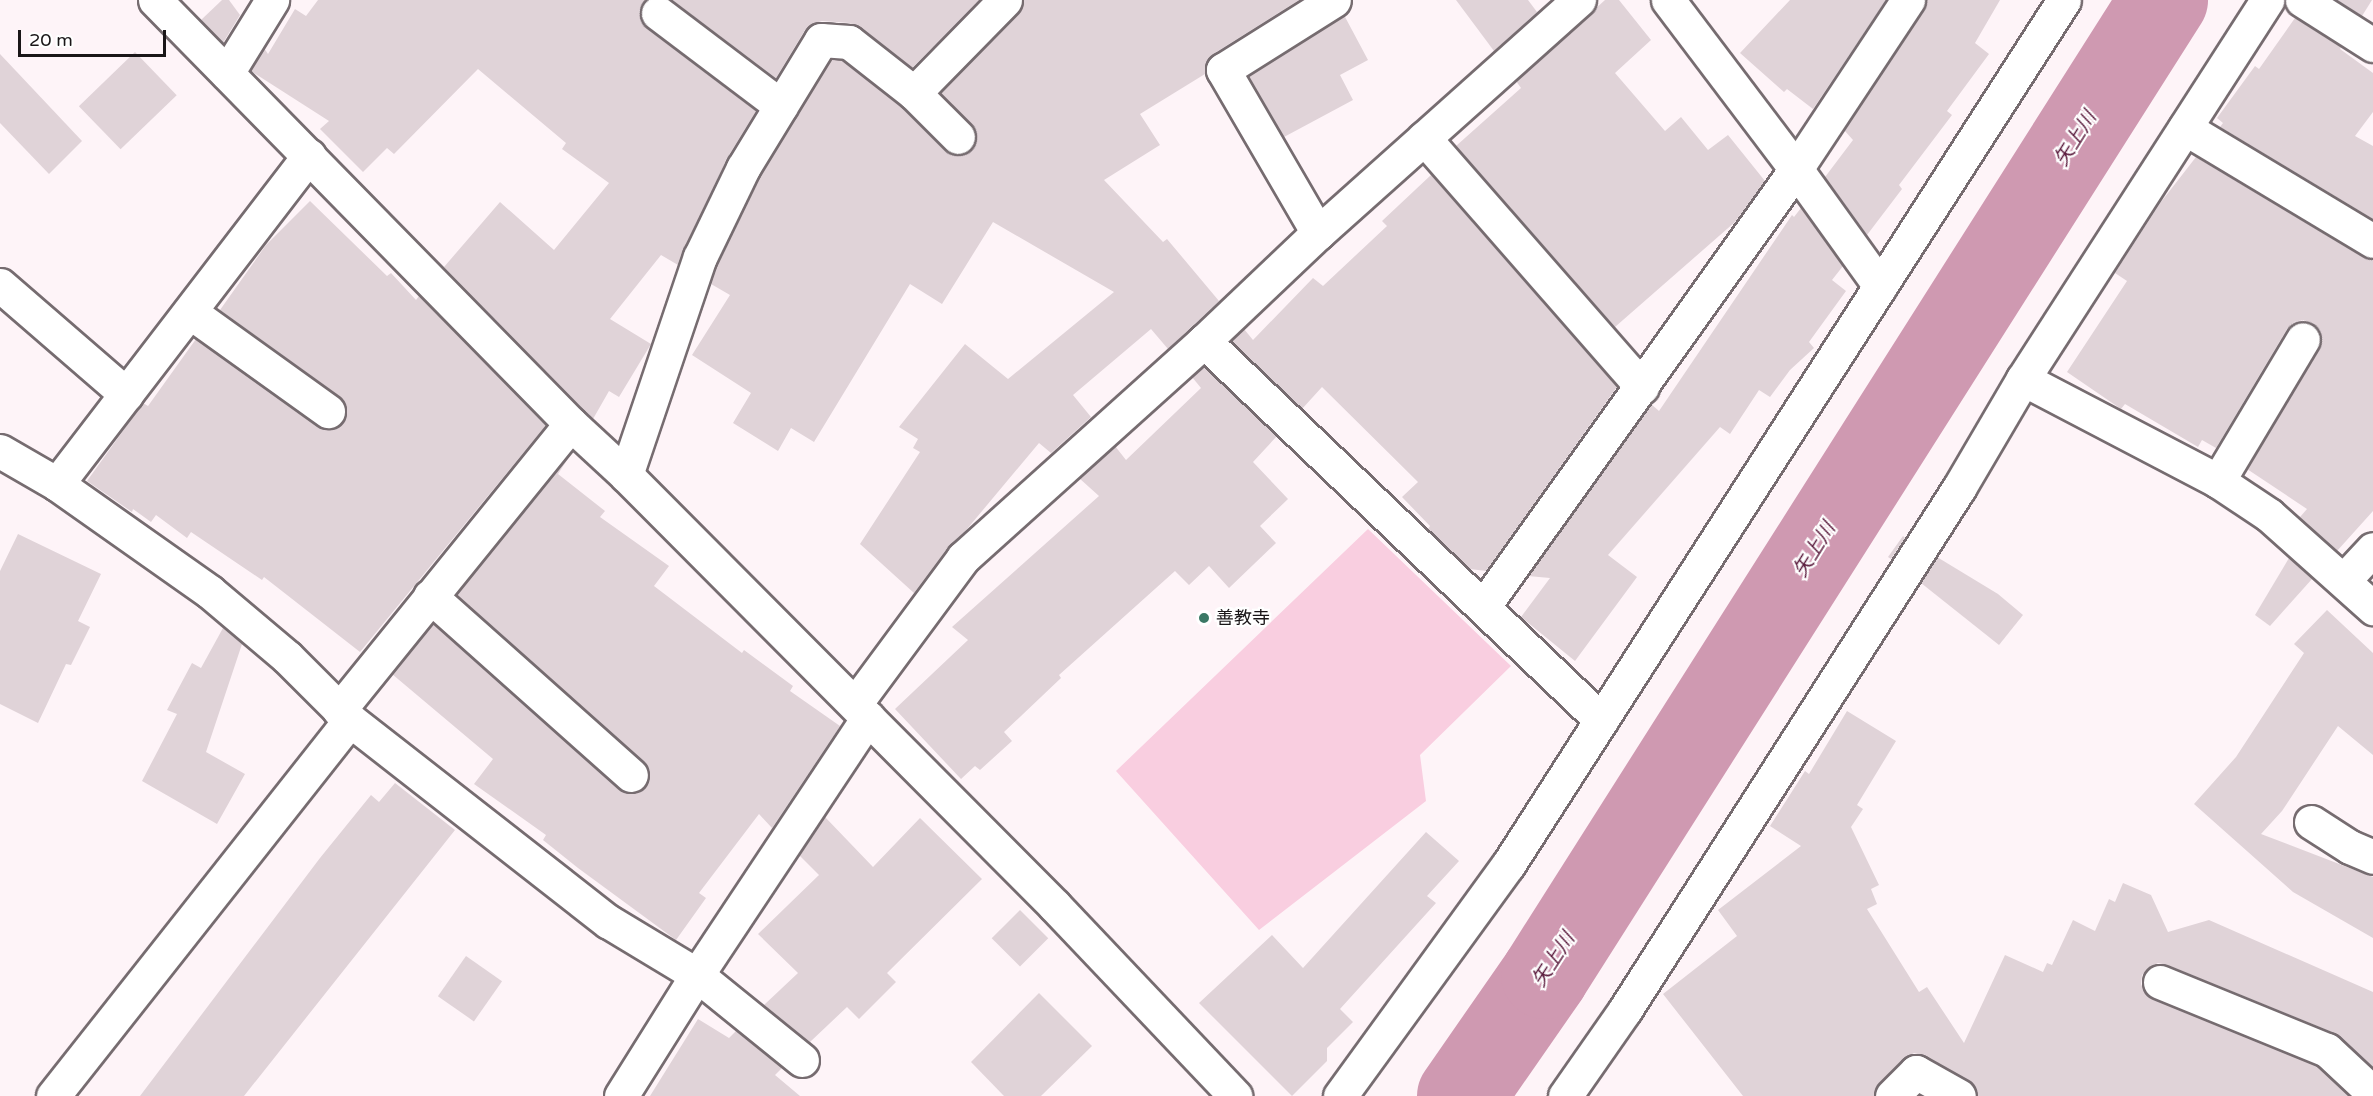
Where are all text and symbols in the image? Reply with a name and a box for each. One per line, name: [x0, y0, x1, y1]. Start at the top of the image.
scale bar: [21, 18, 170, 56]
text: 20 m: [29, 29, 73, 51]
water label: 矢上川: [2050, 107, 2102, 171]
water label: 矢上川: [1789, 518, 1841, 582]
place label: 善教寺: [1216, 607, 1270, 629]
marker: 善教寺: [1197, 611, 1211, 625]
water label: 矢上川: [1528, 928, 1580, 992]

